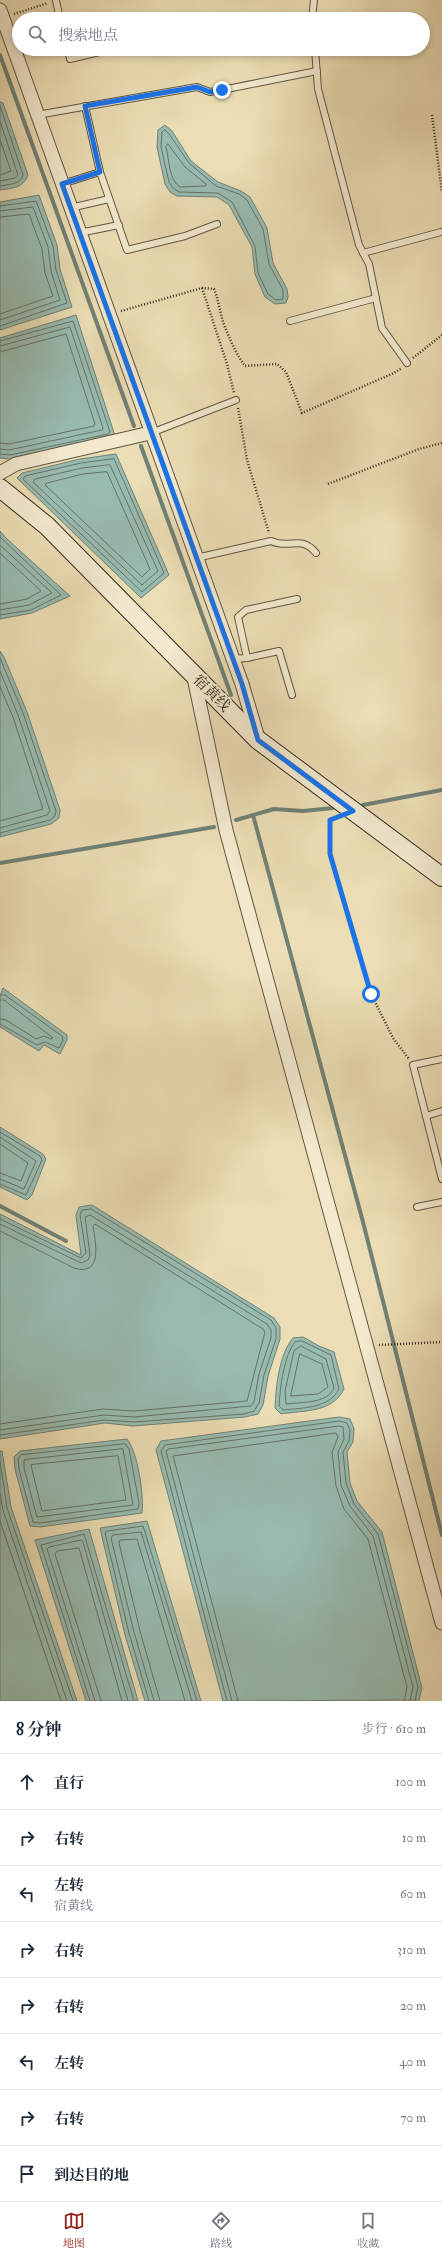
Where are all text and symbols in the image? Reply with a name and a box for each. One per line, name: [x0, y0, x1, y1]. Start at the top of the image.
search box: [12, 12, 430, 56]
icon: search: [26, 23, 48, 45]
text: 搜索地点: [58, 26, 118, 45]
route end: [213, 81, 231, 99]
street label: 宿黄线: [189, 671, 234, 716]
route start: [362, 985, 380, 1003]
text: 8 分钟: [16, 1719, 62, 1740]
text: 步行 · 610 m: [361, 1721, 426, 1737]
icon: ahead: [16, 1771, 38, 1793]
text: 直行: [54, 1774, 84, 1793]
text: 100 m: [395, 1774, 426, 1790]
icon: right: [16, 1827, 38, 1849]
text: 右转: [54, 1830, 84, 1849]
text: 10 m: [402, 1830, 426, 1846]
text: 左转: [54, 1876, 84, 1895]
icon: left: [16, 1883, 38, 1905]
text: 60 m: [400, 1886, 426, 1902]
text: 宿黄线: [54, 1898, 93, 1914]
icon: right: [16, 1939, 38, 1961]
text: 右转: [54, 1942, 84, 1961]
text: 310 m: [397, 1942, 426, 1958]
icon: right: [16, 1995, 38, 2017]
text: 右转: [54, 1998, 84, 2017]
text: 20 m: [400, 1998, 426, 2014]
icon: left: [16, 2051, 38, 2073]
text: 左转: [54, 2054, 84, 2073]
text: 40 m: [400, 2054, 426, 2070]
icon: right: [16, 2107, 38, 2129]
text: 右转: [54, 2110, 84, 2129]
text: 70 m: [401, 2110, 426, 2126]
icon: arrive: [16, 2163, 38, 2185]
text: 到达目的地: [54, 2166, 129, 2185]
tab: 地图: [63, 2210, 85, 2250]
tab: 路线: [210, 2210, 232, 2250]
tab: 收藏: [357, 2210, 379, 2250]

